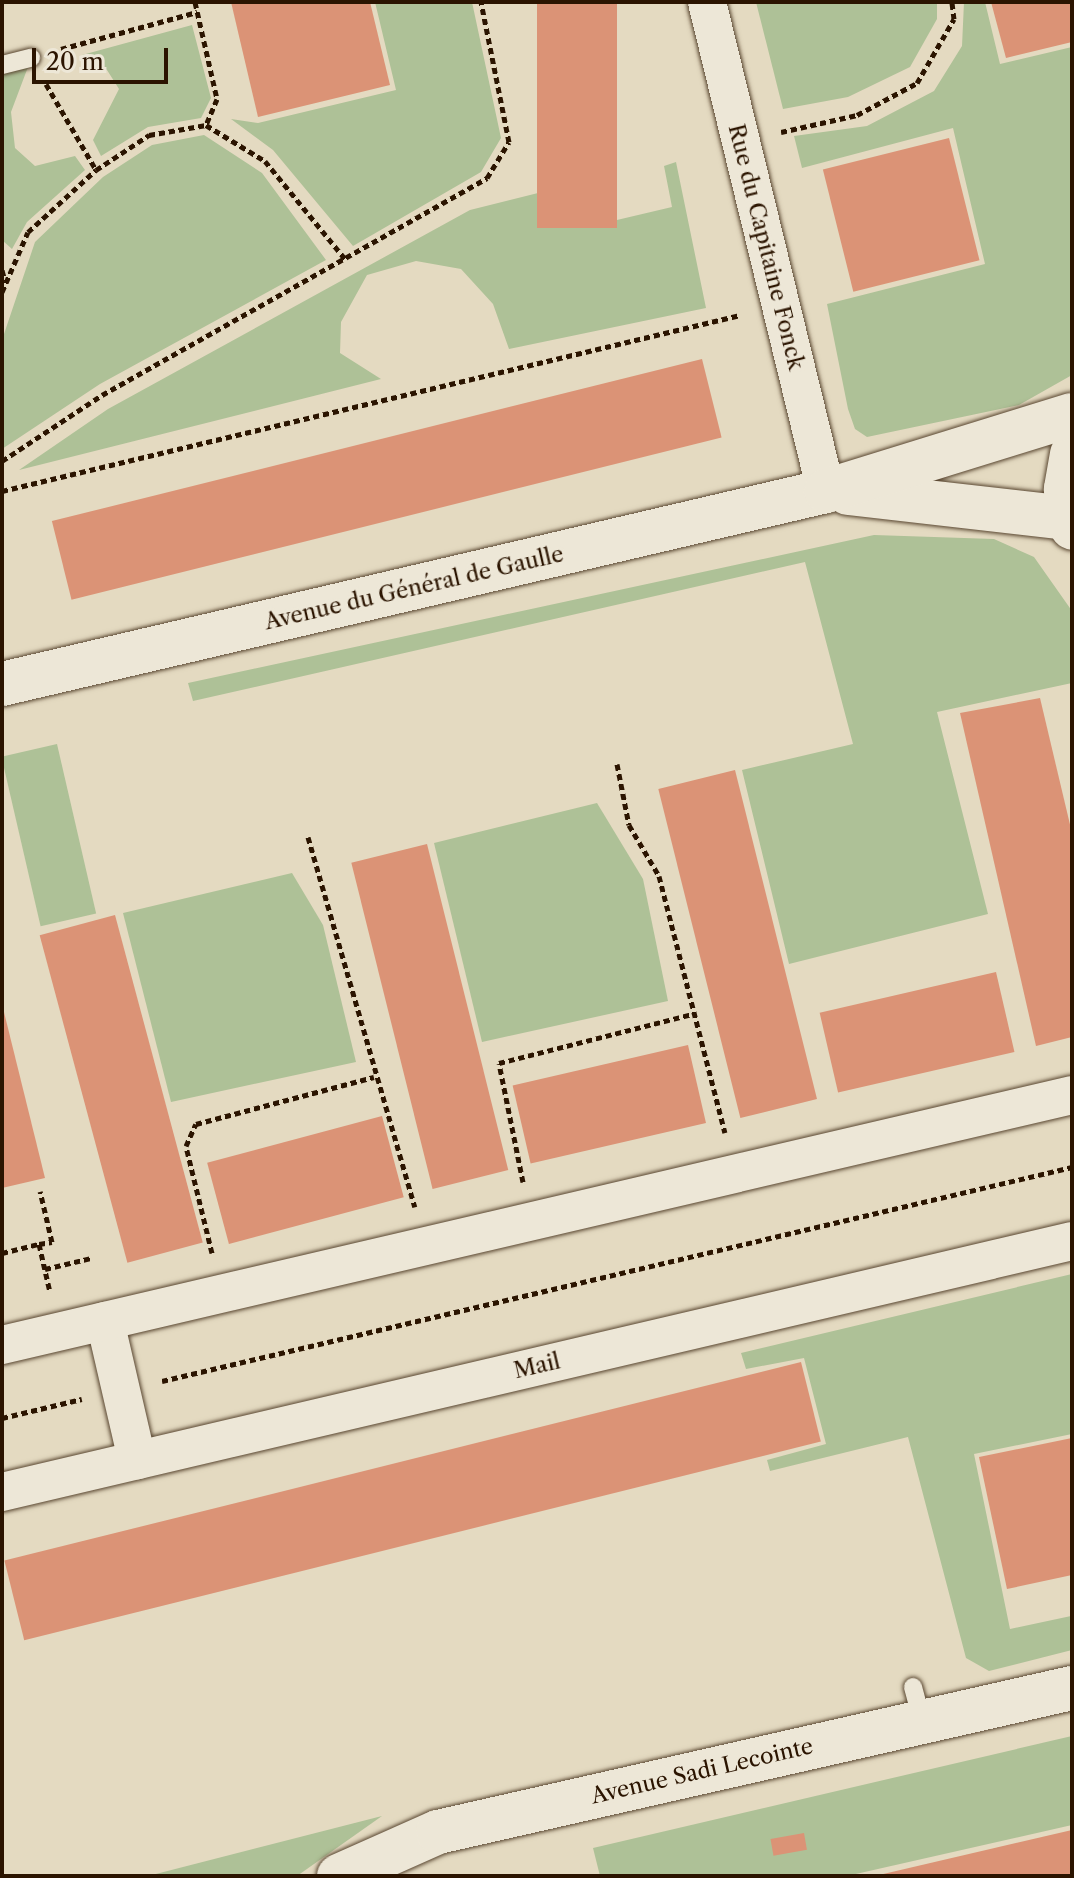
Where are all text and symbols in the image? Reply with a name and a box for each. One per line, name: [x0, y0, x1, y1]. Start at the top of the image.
scale bar: [36, 32, 172, 82]
text: 20 m: [46, 47, 104, 76]
street label: Rue du Capitaine Fonck: [723, 121, 809, 373]
street label: Avenue du Général de Gaulle: [262, 541, 566, 635]
street label: Mail: [511, 1348, 563, 1384]
street label: Avenue Sadi Lecointe: [588, 1733, 816, 1809]

